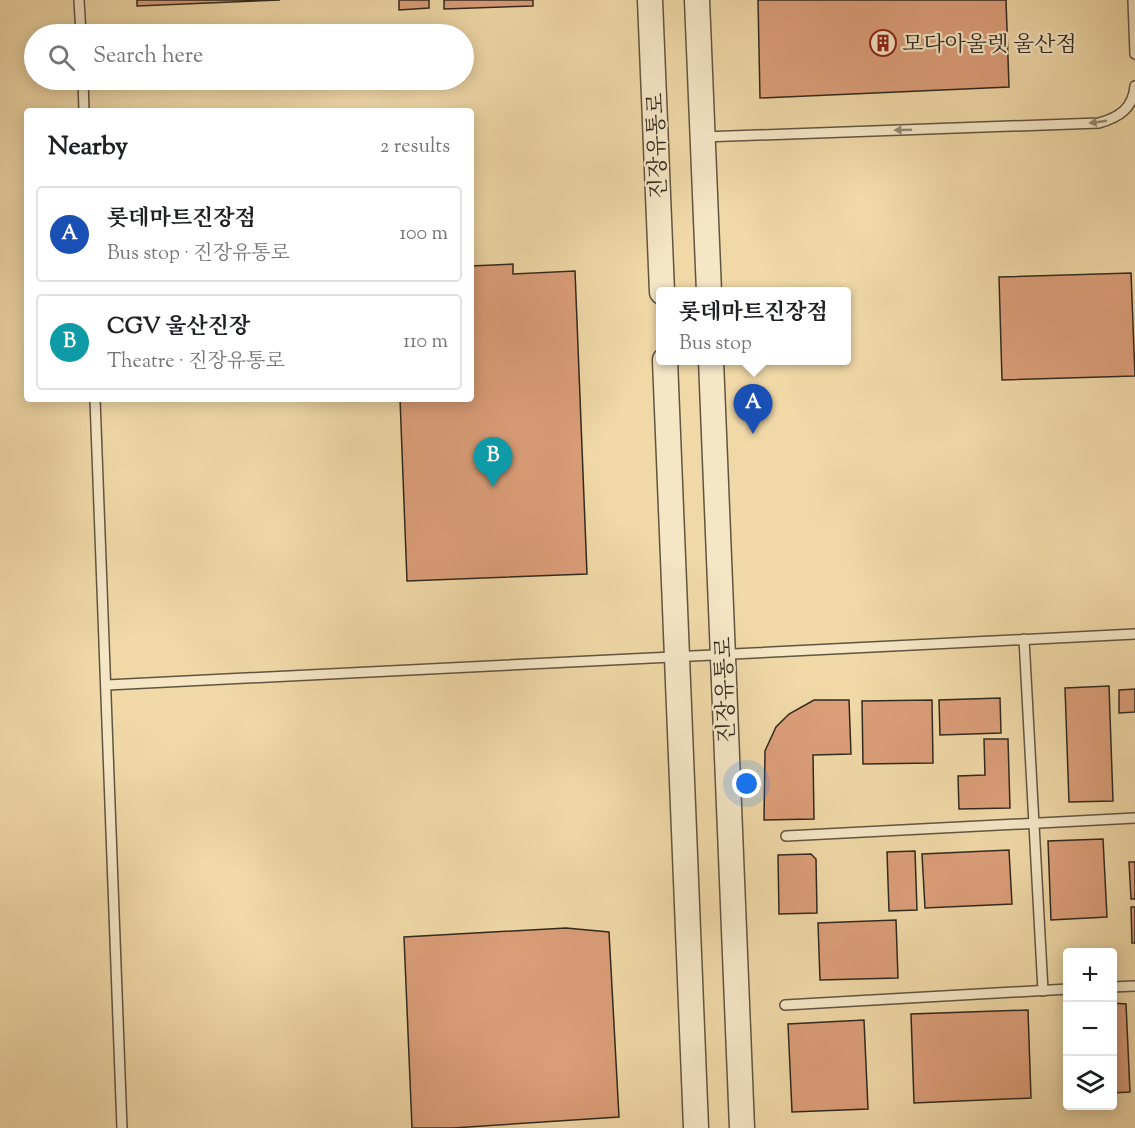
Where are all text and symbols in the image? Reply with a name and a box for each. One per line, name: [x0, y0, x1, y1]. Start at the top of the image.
search box: [24, 24, 474, 90]
building icon: 모다아울렛 울산점: [868, 28, 898, 58]
place label: 모다아울렛 울산점: [902, 30, 1077, 62]
icon: search: [45, 41, 78, 74]
text: Search here: [93, 41, 203, 73]
street label: 진장유통로: [641, 92, 677, 200]
one-way arrow: [1088, 118, 1107, 127]
one-way arrow: [894, 125, 913, 135]
text: Nearby: [48, 129, 128, 166]
text: 2 results: [380, 133, 450, 162]
text: 롯데마트진장점: [107, 204, 256, 236]
text: A: [61, 220, 78, 249]
text: 100 m: [399, 220, 448, 249]
text: Bus stop · 진장유통로: [107, 240, 290, 269]
popup: [656, 287, 851, 365]
text: 롯데마트진장점: [679, 298, 828, 330]
text: CGV 울산진장: [107, 312, 250, 344]
text: B: [63, 328, 76, 357]
text: 110 m: [403, 328, 448, 357]
text: Bus stop: [679, 330, 752, 359]
text: Theatre · 진장유통로: [107, 348, 285, 377]
pin: A: [734, 384, 772, 434]
pin: B: [474, 438, 512, 487]
street label: 진장유통로: [709, 636, 745, 744]
your location: [732, 769, 761, 798]
map controls: [1063, 948, 1117, 1110]
button: +: [1063, 948, 1117, 1002]
button: −: [1063, 1002, 1117, 1056]
button: layers: [1063, 1056, 1117, 1110]

